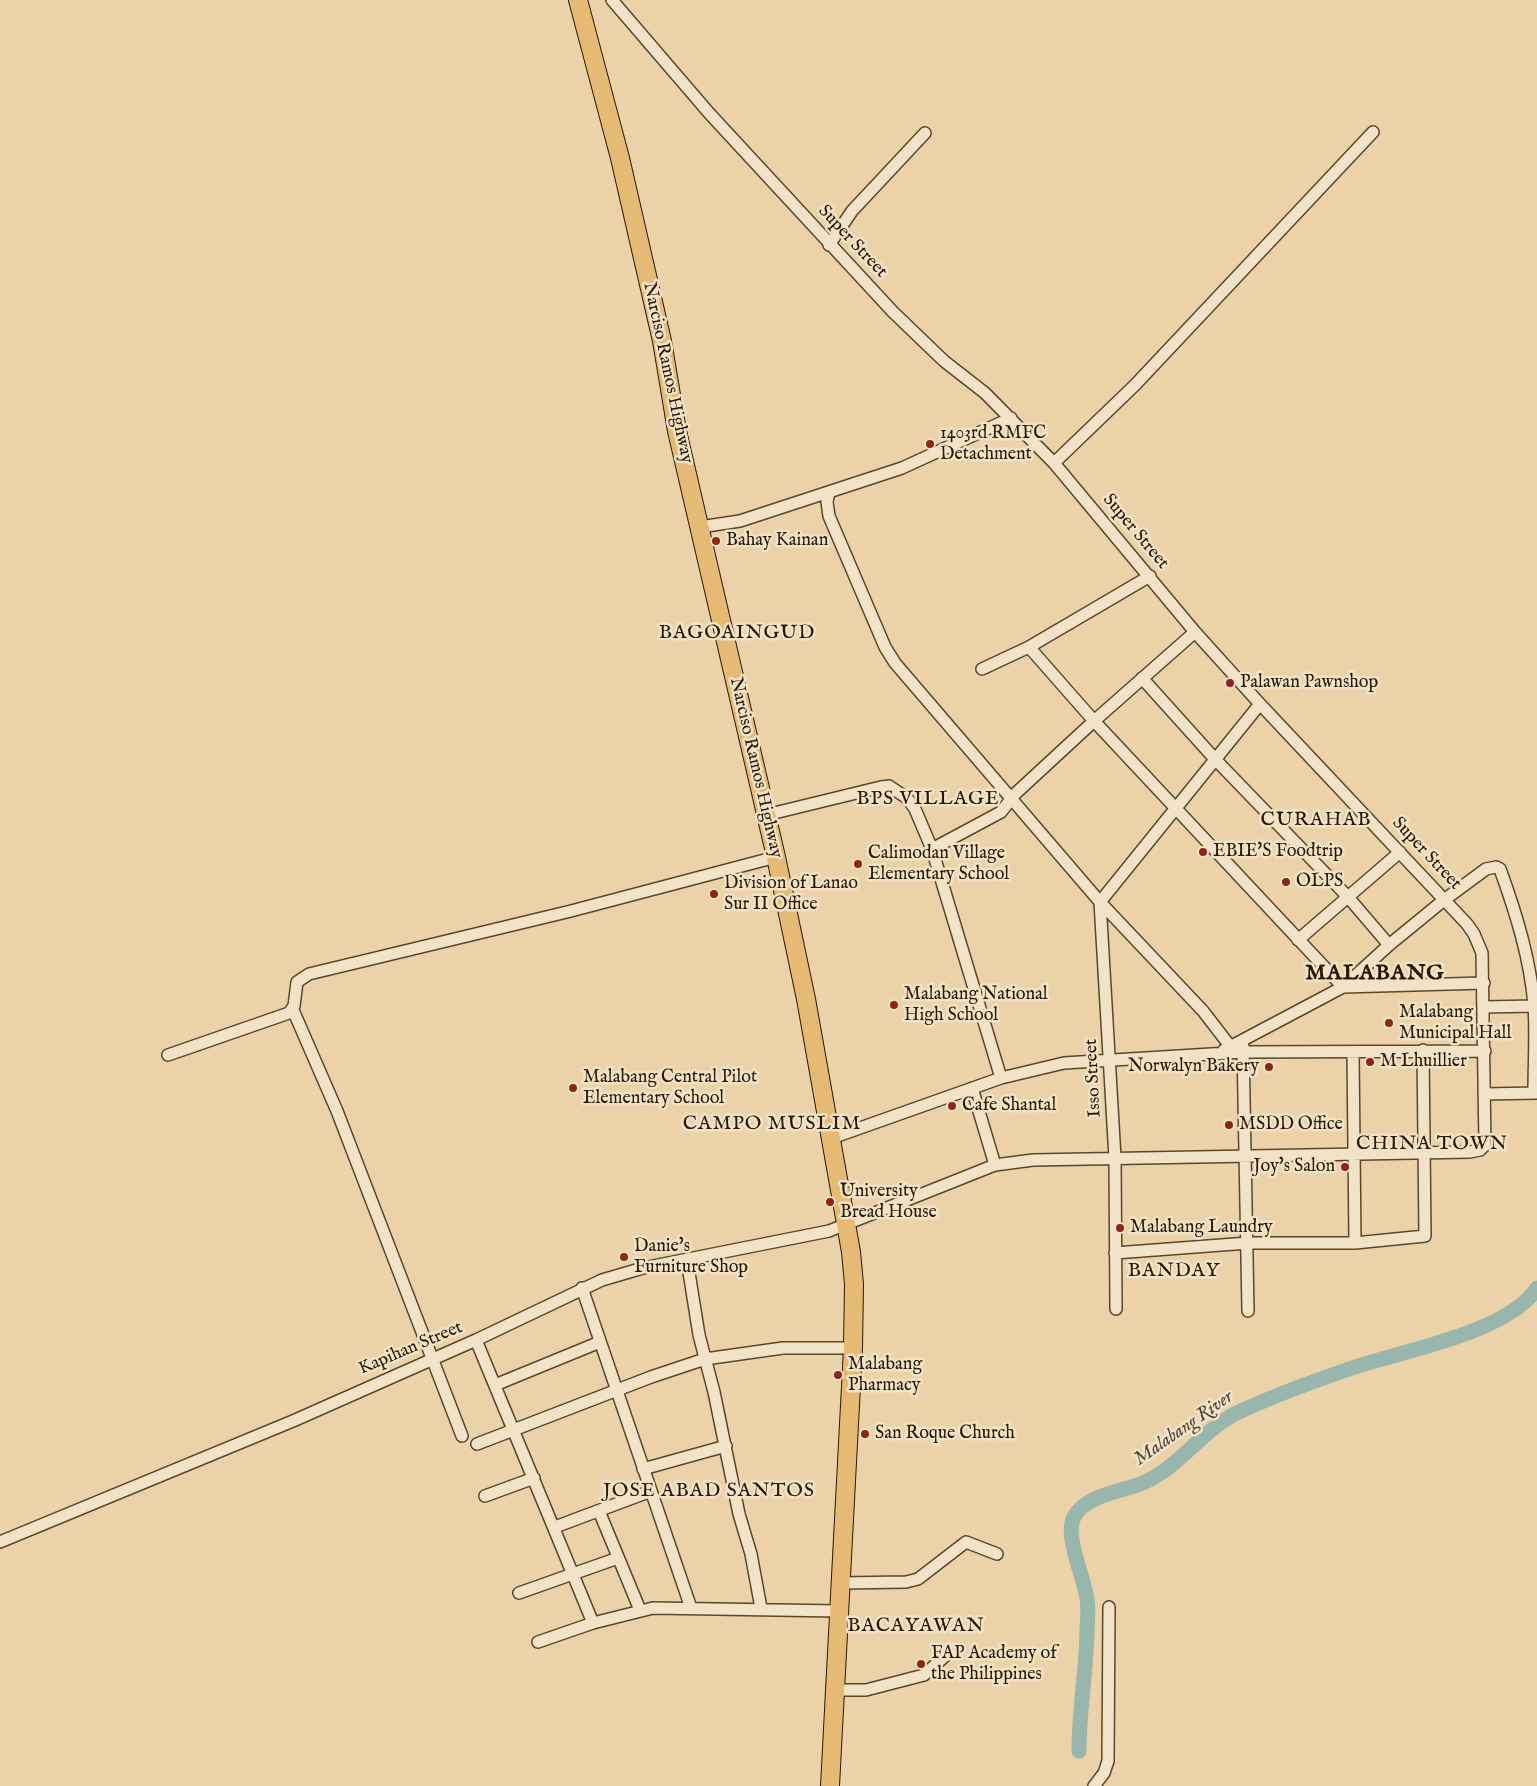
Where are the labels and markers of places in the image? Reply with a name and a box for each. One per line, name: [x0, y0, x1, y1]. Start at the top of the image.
place label: 1403rd RMFC Detachment: [940, 423, 1046, 466]
marker: 1403rd RMFC Detachment: [924, 438, 936, 450]
place label: Bahay Kainan: [726, 530, 828, 552]
marker: Bahay Kainan: [710, 535, 722, 547]
place label: Palawan Pawnshop: [1240, 672, 1378, 694]
marker: Palawan Pawnshop: [1224, 677, 1236, 689]
place label: EBIE'S Foodtrip: [1213, 841, 1343, 863]
place label: Calimodan Village Elementary School: [868, 843, 1009, 886]
marker: EBIE'S Foodtrip: [1197, 846, 1209, 858]
marker: Calimodan Village Elementary School: [852, 858, 864, 870]
place label: OLPS: [1296, 871, 1343, 893]
place label: Division of Lanao Sur II Office: [724, 873, 858, 916]
marker: OLPS: [1280, 876, 1292, 888]
marker: Division of Lanao Sur II Office: [708, 888, 720, 900]
place label: Malabang National High School: [904, 984, 1048, 1026]
marker: Malabang National High School: [888, 999, 900, 1011]
place label: Malabang Municipal Hall: [1399, 1002, 1511, 1044]
marker: Malabang Municipal Hall: [1383, 1017, 1395, 1029]
place label: M Lhuillier: [1380, 1051, 1467, 1073]
place label: Norwalyn Bakery: [1128, 1056, 1259, 1078]
marker: M Lhuillier: [1364, 1056, 1376, 1068]
marker: Norwalyn Bakery: [1263, 1061, 1275, 1073]
place label: Malabang Central Pilot Elementary School: [583, 1067, 757, 1110]
marker: Malabang Central Pilot Elementary School: [567, 1082, 579, 1094]
place label: Cafe Shantal: [962, 1095, 1056, 1117]
marker: Cafe Shantal: [946, 1100, 958, 1112]
place label: MSDD Office: [1239, 1114, 1343, 1136]
marker: MSDD Office: [1223, 1119, 1235, 1131]
place label: Joy's Salon: [1254, 1156, 1335, 1178]
marker: Joy's Salon: [1339, 1161, 1351, 1173]
place label: University Bread House: [840, 1181, 937, 1224]
marker: University Bread House: [824, 1196, 836, 1208]
place label: Malabang Laundry: [1130, 1217, 1273, 1239]
marker: Malabang Laundry: [1114, 1222, 1126, 1234]
place label: Danie's Furniture Shop: [634, 1236, 748, 1278]
marker: Danie's Furniture Shop: [618, 1251, 630, 1263]
place label: Malabang Pharmacy: [848, 1354, 922, 1396]
marker: Malabang Pharmacy: [832, 1369, 844, 1381]
place label: San Roque Church: [875, 1423, 1015, 1445]
marker: San Roque Church: [859, 1428, 871, 1440]
place label: FAP Academy of the Philippines: [931, 1643, 1057, 1686]
marker: FAP Academy of the Philippines: [915, 1658, 927, 1670]

